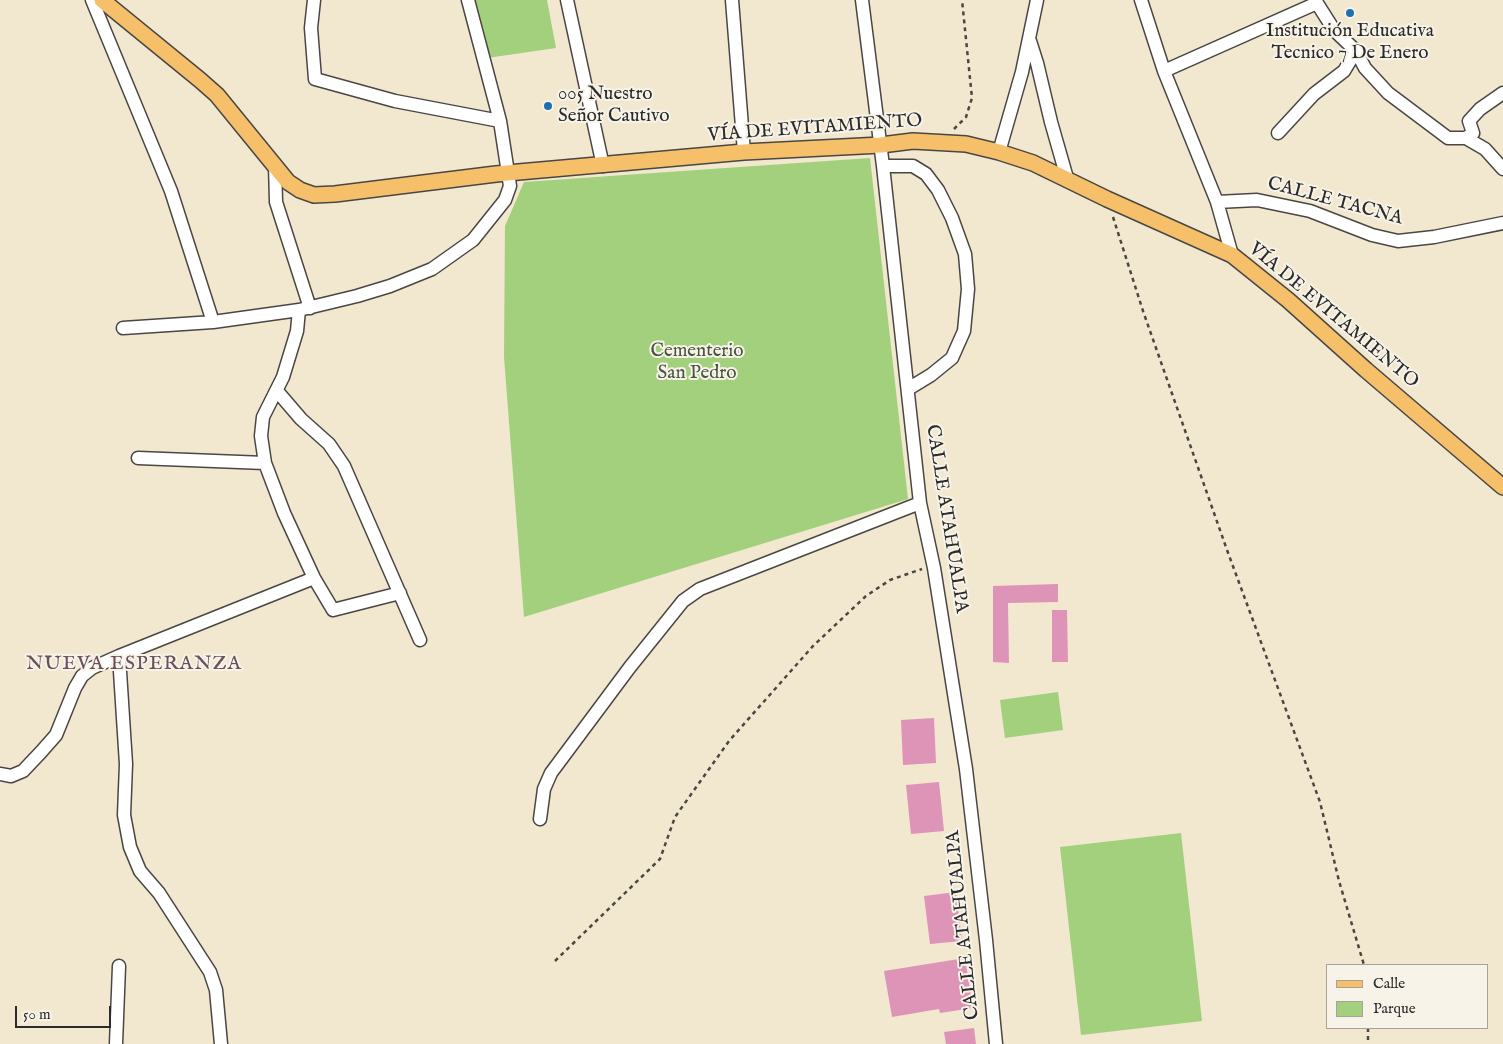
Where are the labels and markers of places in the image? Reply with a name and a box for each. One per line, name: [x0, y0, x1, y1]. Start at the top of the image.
marker: Institución Educativa Tecnico 7 De Enero: [1344, 7, 1356, 19]
place label: Institución Educativa Tecnico 7 De Enero: [1266, 21, 1434, 65]
place label: 005 Nuestro Señor Cautivo: [558, 84, 670, 128]
marker: 005 Nuestro Señor Cautivo: [542, 100, 554, 112]

